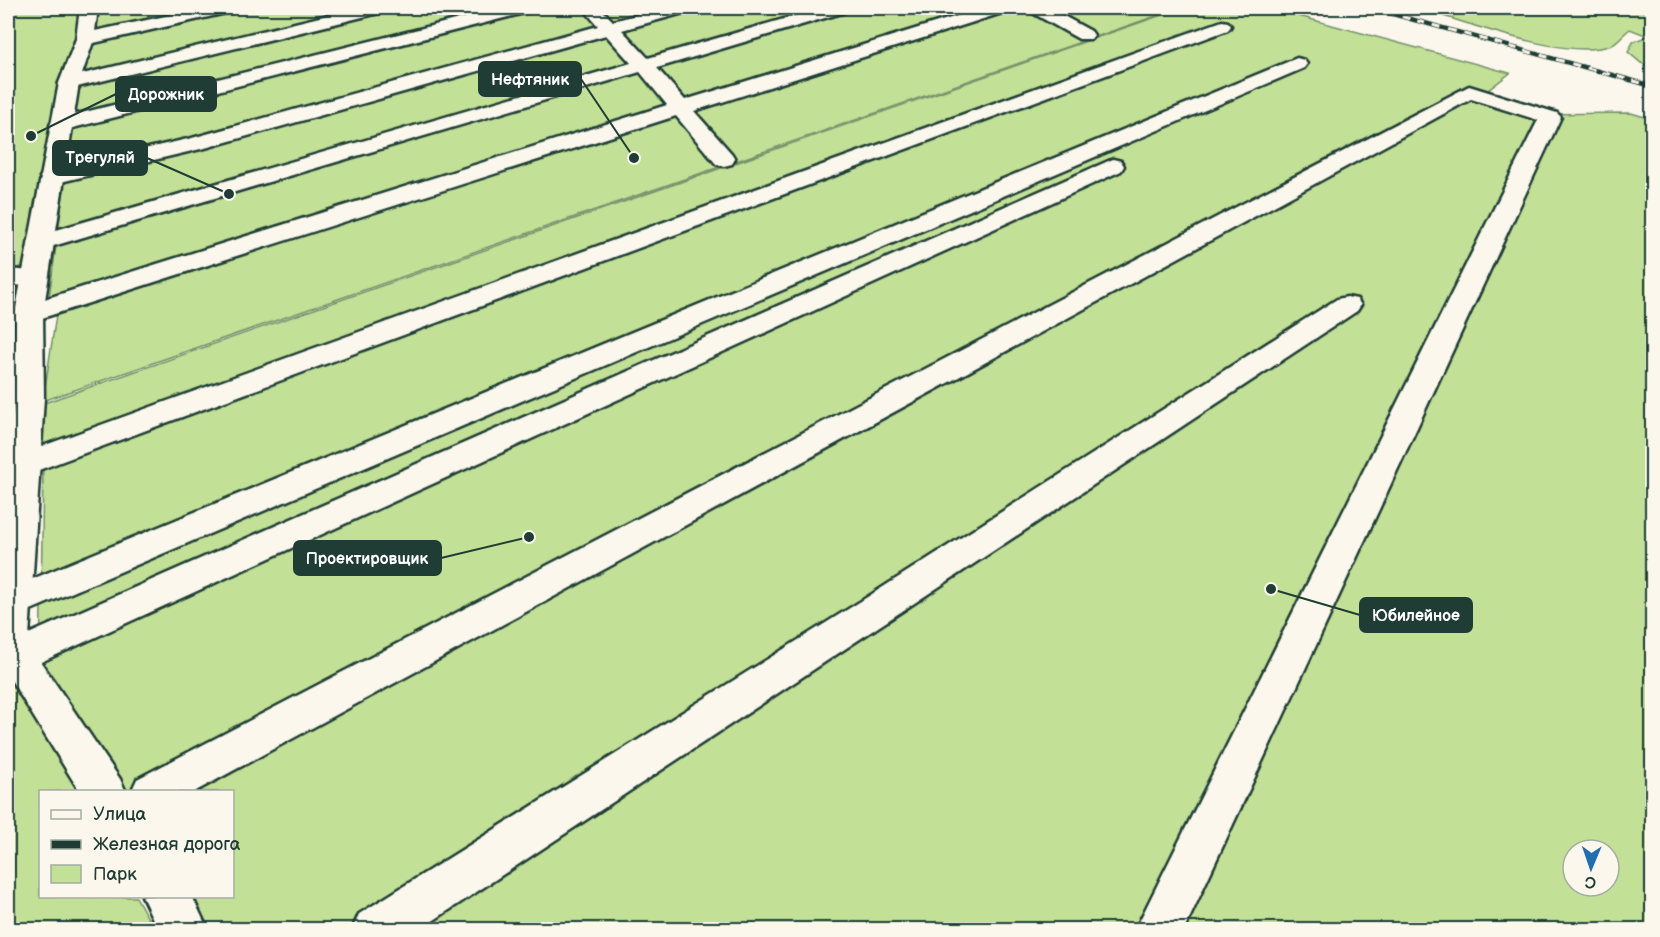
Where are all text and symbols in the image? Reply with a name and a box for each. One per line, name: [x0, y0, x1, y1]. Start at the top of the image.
callout: Нефтяник: [479, 62, 581, 96]
text: Нефтяник: [491, 71, 569, 90]
callout: Дорожник: [116, 77, 216, 111]
text: Дорожник: [128, 86, 204, 105]
callout: Трегуляй: [53, 141, 147, 175]
text: Трегуляй: [65, 149, 135, 168]
callout: Проектировщик: [294, 541, 441, 575]
text: Проектировщик: [306, 550, 429, 569]
callout: Юбилейное: [1360, 598, 1472, 632]
text: Юбилейное: [1372, 607, 1460, 626]
legend: [39, 790, 234, 898]
text: Улица: [93, 804, 147, 825]
text: Железная дорога: [93, 834, 241, 855]
north arrow: [1561, 838, 1621, 898]
text: Парк: [93, 864, 137, 885]
text: С: [1585, 872, 1596, 891]

